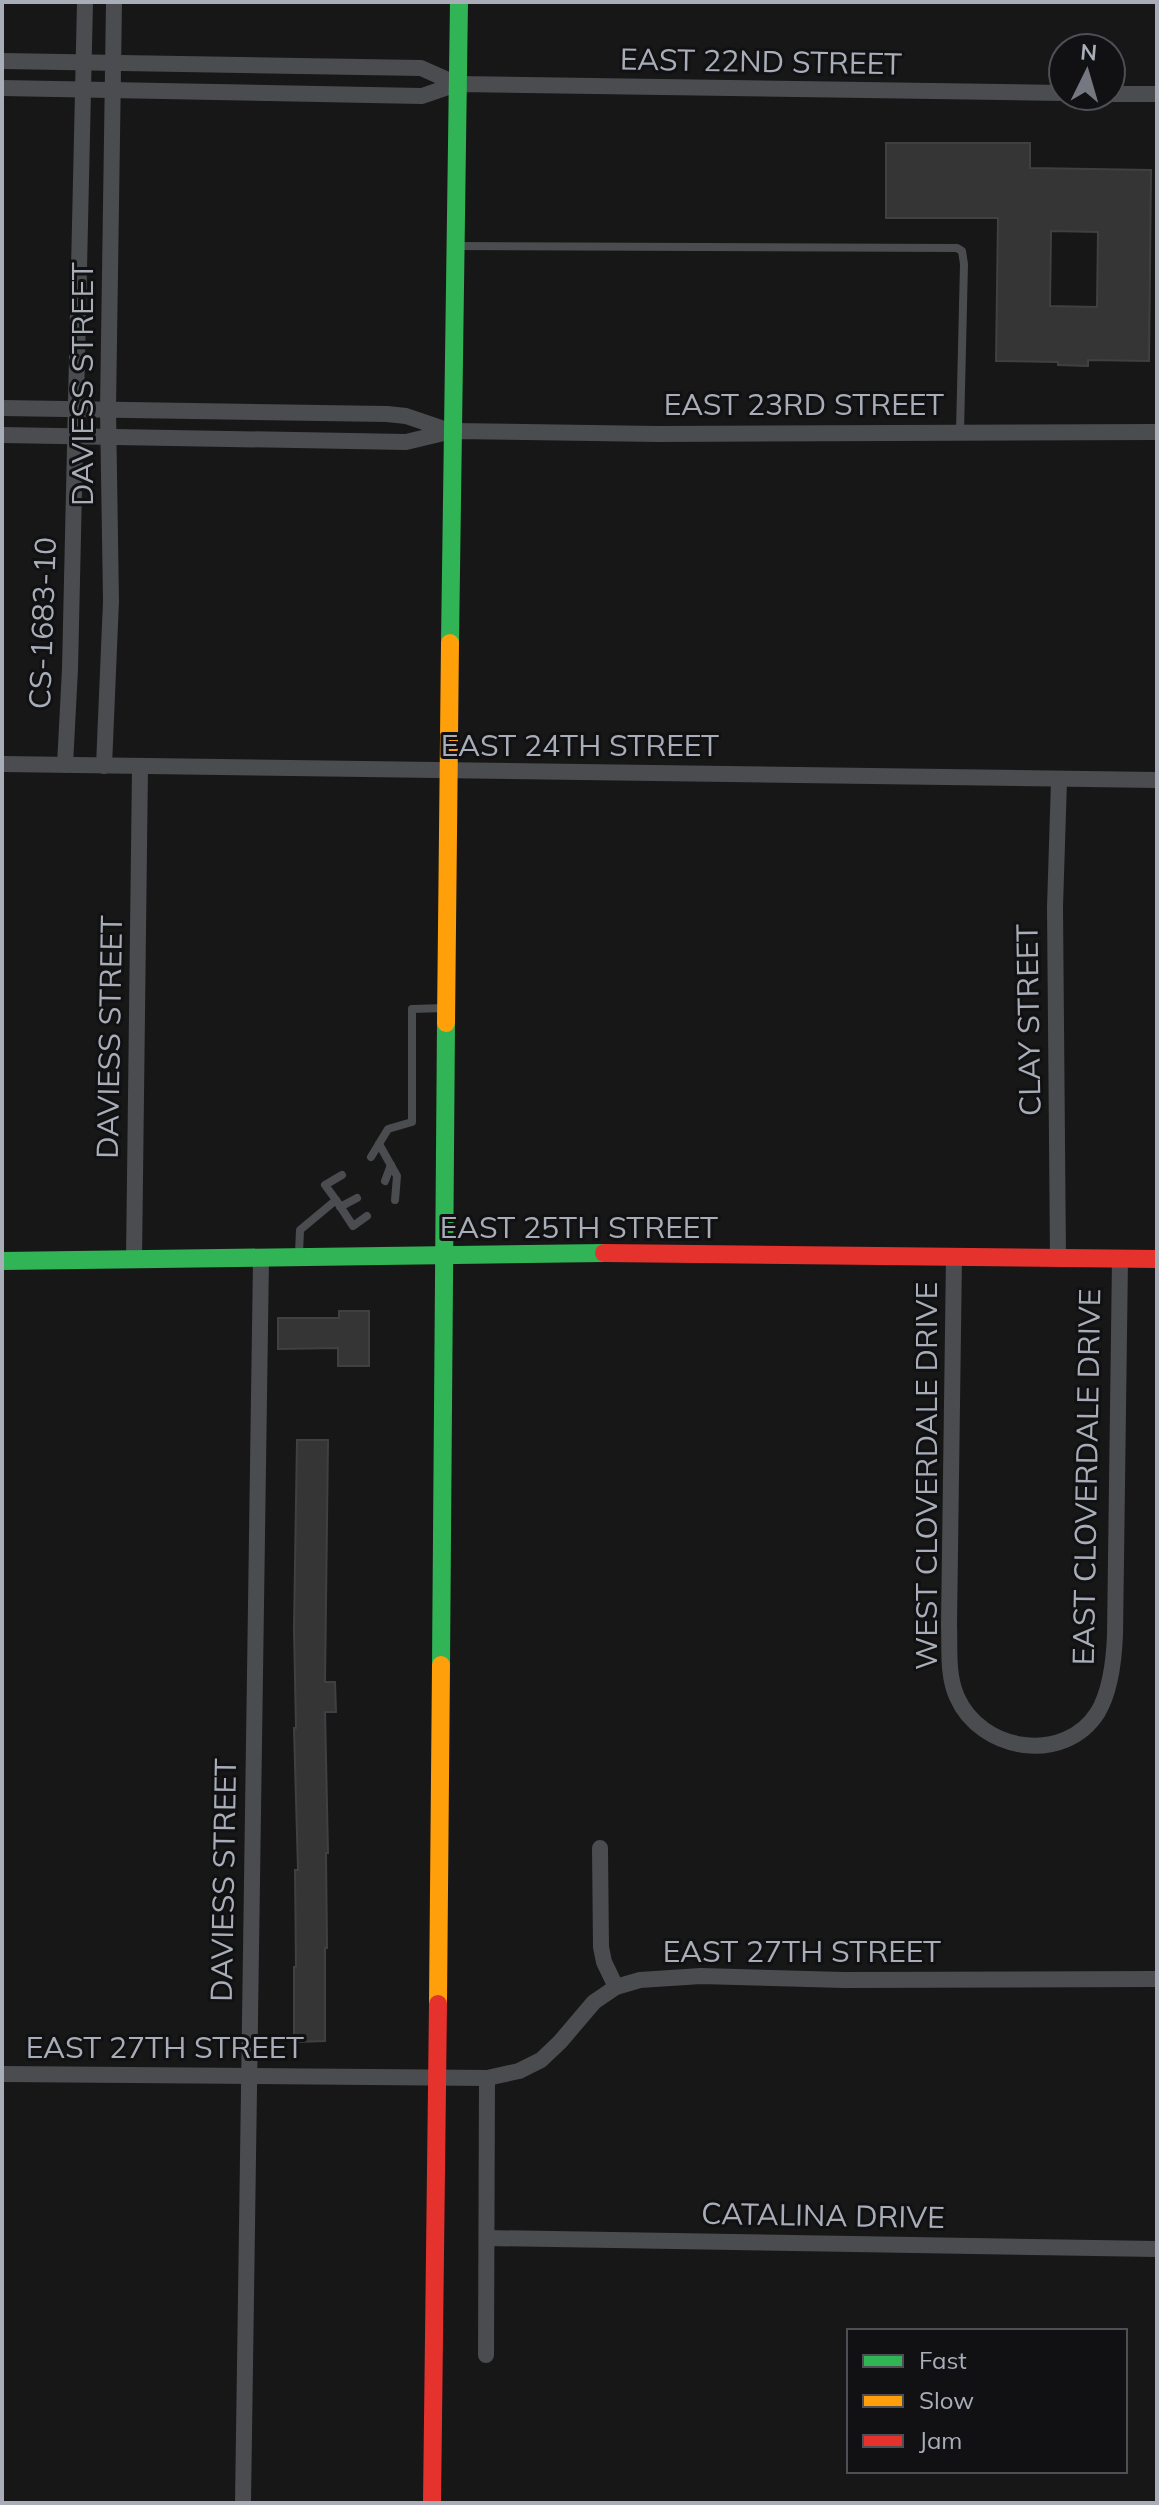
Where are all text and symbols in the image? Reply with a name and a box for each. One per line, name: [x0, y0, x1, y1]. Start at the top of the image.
north arrow: [1047, 32, 1127, 112]
text: N: [1079, 37, 1098, 67]
street label: EAST 22ND STREET: [620, 40, 902, 82]
street label: DAVIESS STREET: [63, 262, 101, 506]
street label: EAST 23RD STREET: [664, 385, 944, 423]
street label: CS-1683-10: [20, 536, 64, 710]
street label: EAST 24TH STREET: [441, 726, 719, 764]
street label: DAVIESS STREET: [88, 915, 130, 1159]
street label: CLAY STREET: [1007, 923, 1049, 1117]
street label: EAST 25TH STREET: [440, 1208, 718, 1246]
street label: WEST CLOVERDALE DRIVE: [907, 1282, 945, 1670]
street label: EAST CLOVERDALE DRIVE: [1064, 1288, 1108, 1666]
street label: DAVIESS STREET: [202, 1758, 244, 2002]
street label: EAST 27TH STREET: [663, 1932, 941, 1970]
street label: EAST 27TH STREET: [26, 2028, 304, 2066]
street label: CATALINA DRIVE: [701, 2194, 945, 2236]
legend: [847, 2329, 1127, 2473]
text: Fast: [919, 2345, 967, 2375]
text: Slow: [919, 2385, 974, 2415]
text: Jam: [919, 2425, 962, 2455]

